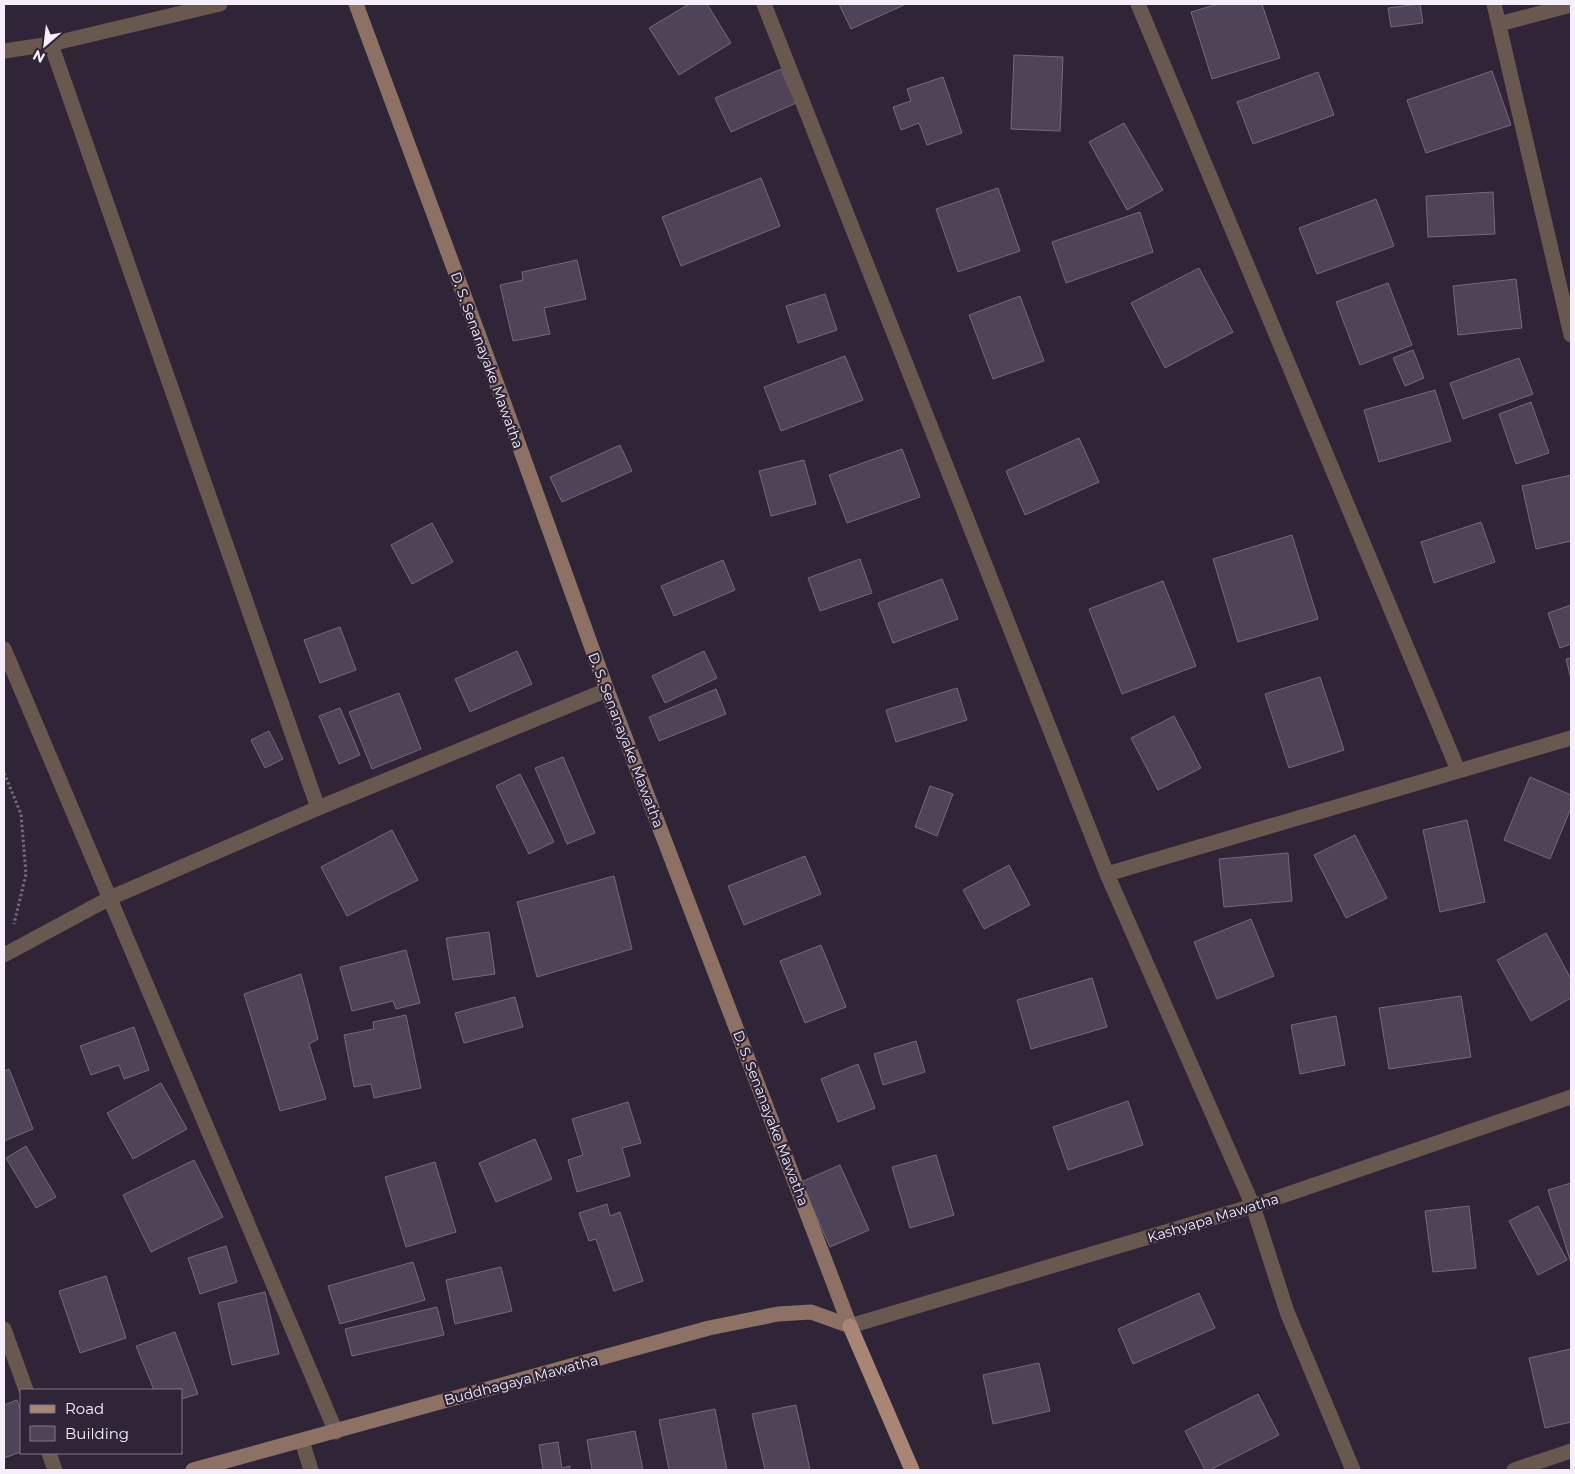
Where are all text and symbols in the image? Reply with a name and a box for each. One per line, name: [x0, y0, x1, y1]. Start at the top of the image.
north arrow: [20, 20, 70, 70]
text: N: [30, 46, 48, 67]
street label: D. S. Senanayake Mawatha: [447, 269, 527, 451]
street label: D. S. Senanayake Mawatha: [584, 650, 668, 830]
street label: D. S. Senanayake Mawatha: [729, 1028, 813, 1208]
street label: Kashyapa Mawatha: [1145, 1189, 1281, 1247]
street label: Buddhagaya Mawatha: [442, 1351, 600, 1409]
legend: [20, 1389, 182, 1454]
text: Road: [65, 1399, 104, 1418]
text: Building: [65, 1424, 129, 1443]

